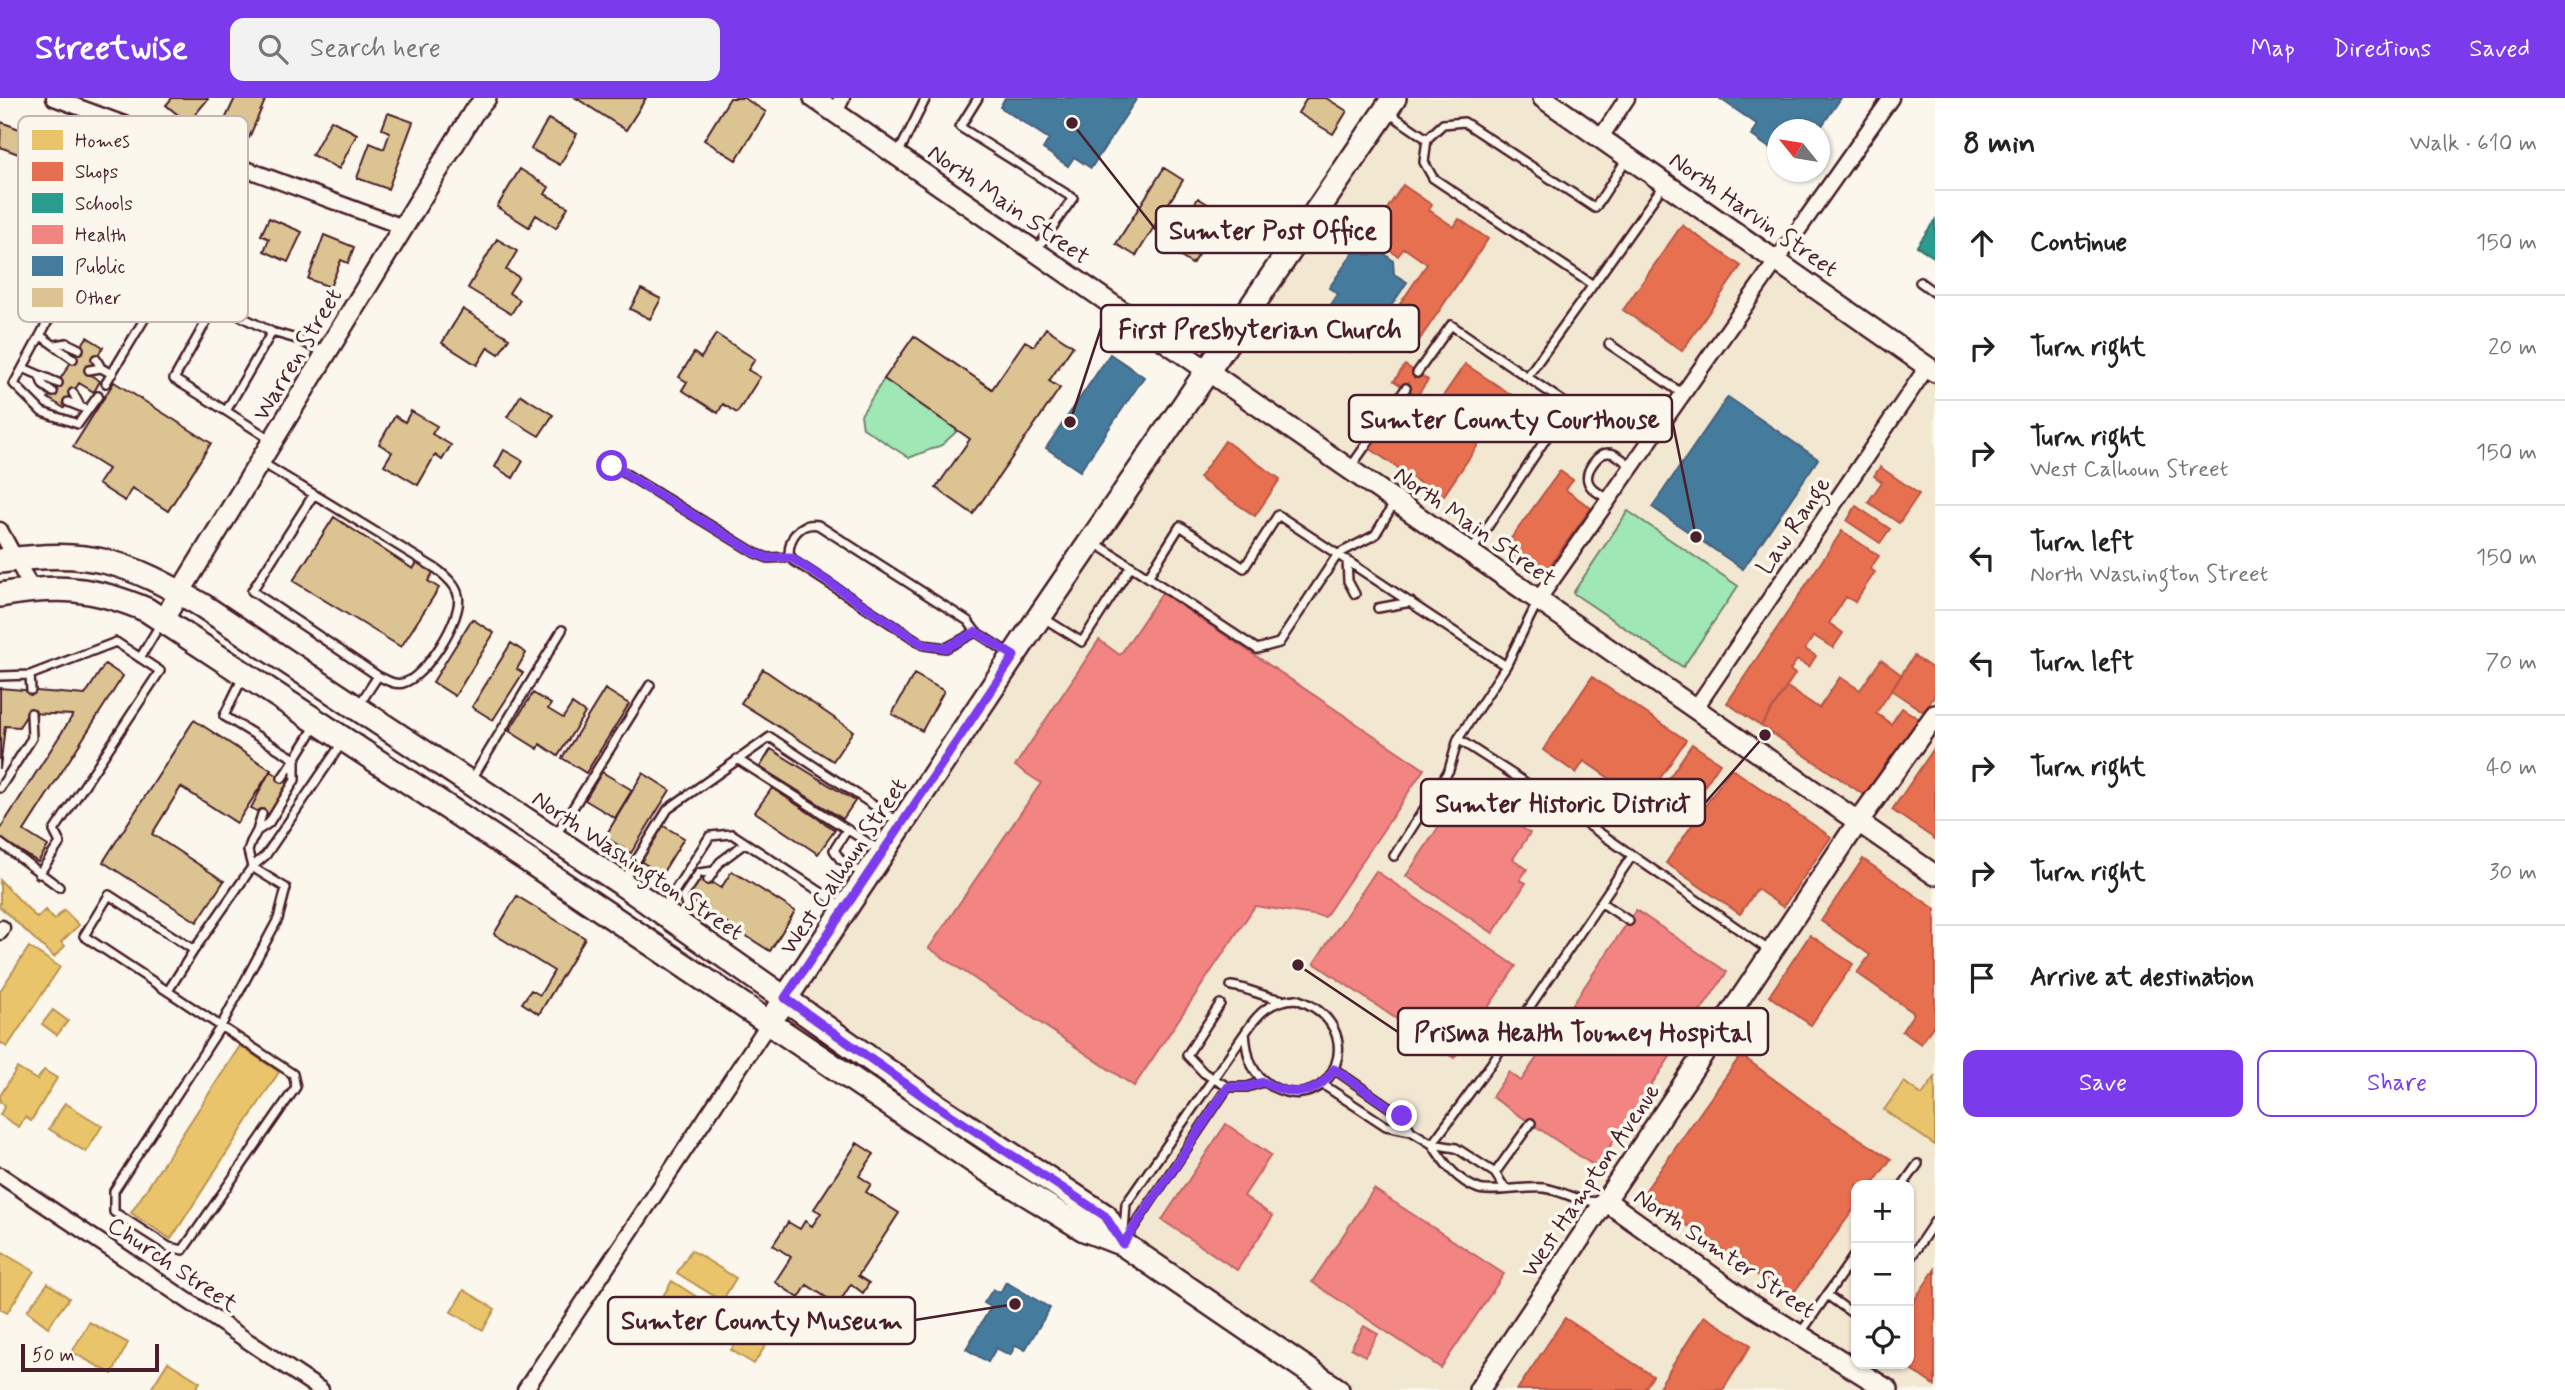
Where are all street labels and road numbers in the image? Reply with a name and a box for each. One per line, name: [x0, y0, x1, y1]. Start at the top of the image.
street label: North Main Street: [921, 138, 1095, 273]
street label: North Harvin Street: [1663, 145, 1844, 285]
street label: Warren Street: [246, 283, 350, 427]
street label: North Main Street: [1387, 460, 1561, 595]
street label: Law Range: [1750, 471, 1841, 583]
street label: West Calhoun Street: [774, 772, 915, 961]
street label: North Washington Street: [524, 784, 749, 951]
street label: West Hampton Avenue: [1515, 1078, 1668, 1284]
street label: North Sumter Street: [1627, 1182, 1821, 1327]
street label: Church Street: [101, 1210, 243, 1320]

